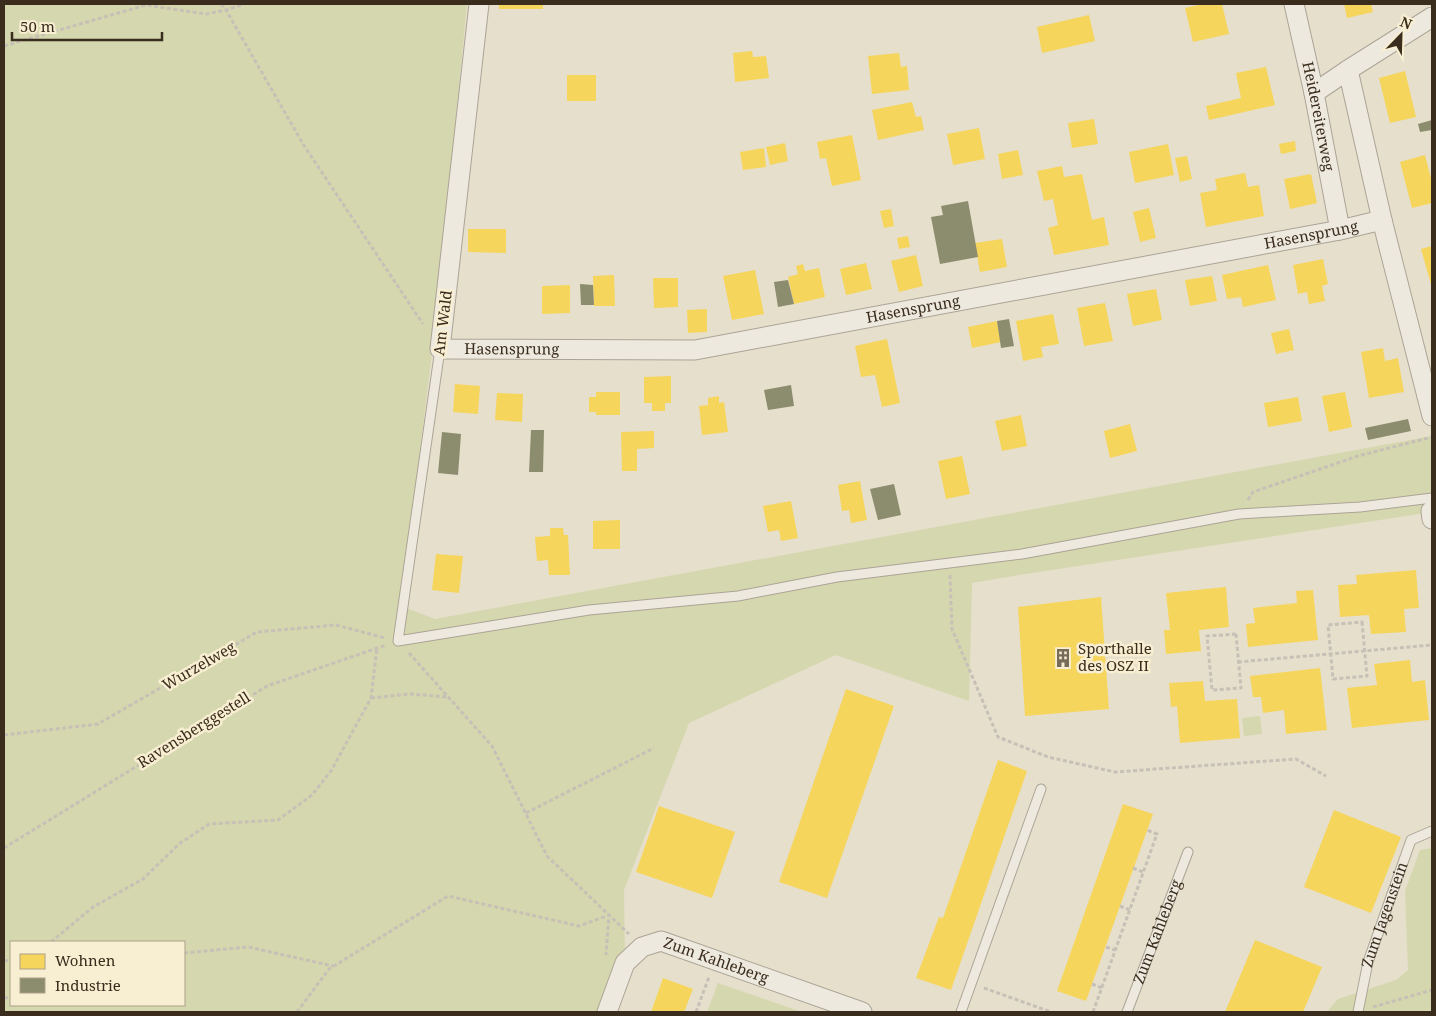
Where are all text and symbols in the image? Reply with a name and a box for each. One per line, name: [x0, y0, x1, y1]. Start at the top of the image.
scale bar: [12, 10, 162, 42]
north arrow: [1376, 10, 1426, 60]
text: N: [1397, 12, 1415, 33]
text: 50 m: [20, 16, 55, 36]
street label: Heidereiterweg: [1298, 59, 1340, 173]
street label: Hasensprung: [1262, 215, 1360, 253]
street label: Am Wald: [428, 289, 456, 357]
street label: Hasensprung: [864, 290, 962, 327]
street label: Hasensprung: [464, 338, 559, 358]
street label: Wurzelweg: [158, 636, 239, 694]
place label: Sporthalle des OSZ II: [1078, 638, 1152, 675]
building icon: Sporthalle des OSZ II: [1052, 647, 1074, 669]
street label: Ravensberggestell: [133, 686, 254, 772]
street label: Zum Jagenstein: [1356, 859, 1412, 969]
street label: Zum Kahleberg: [1128, 876, 1186, 986]
street label: Zum Kahleberg: [661, 932, 772, 987]
legend: [10, 941, 185, 1006]
text: Wohnen: [55, 950, 116, 970]
text: Industrie: [55, 975, 121, 995]

